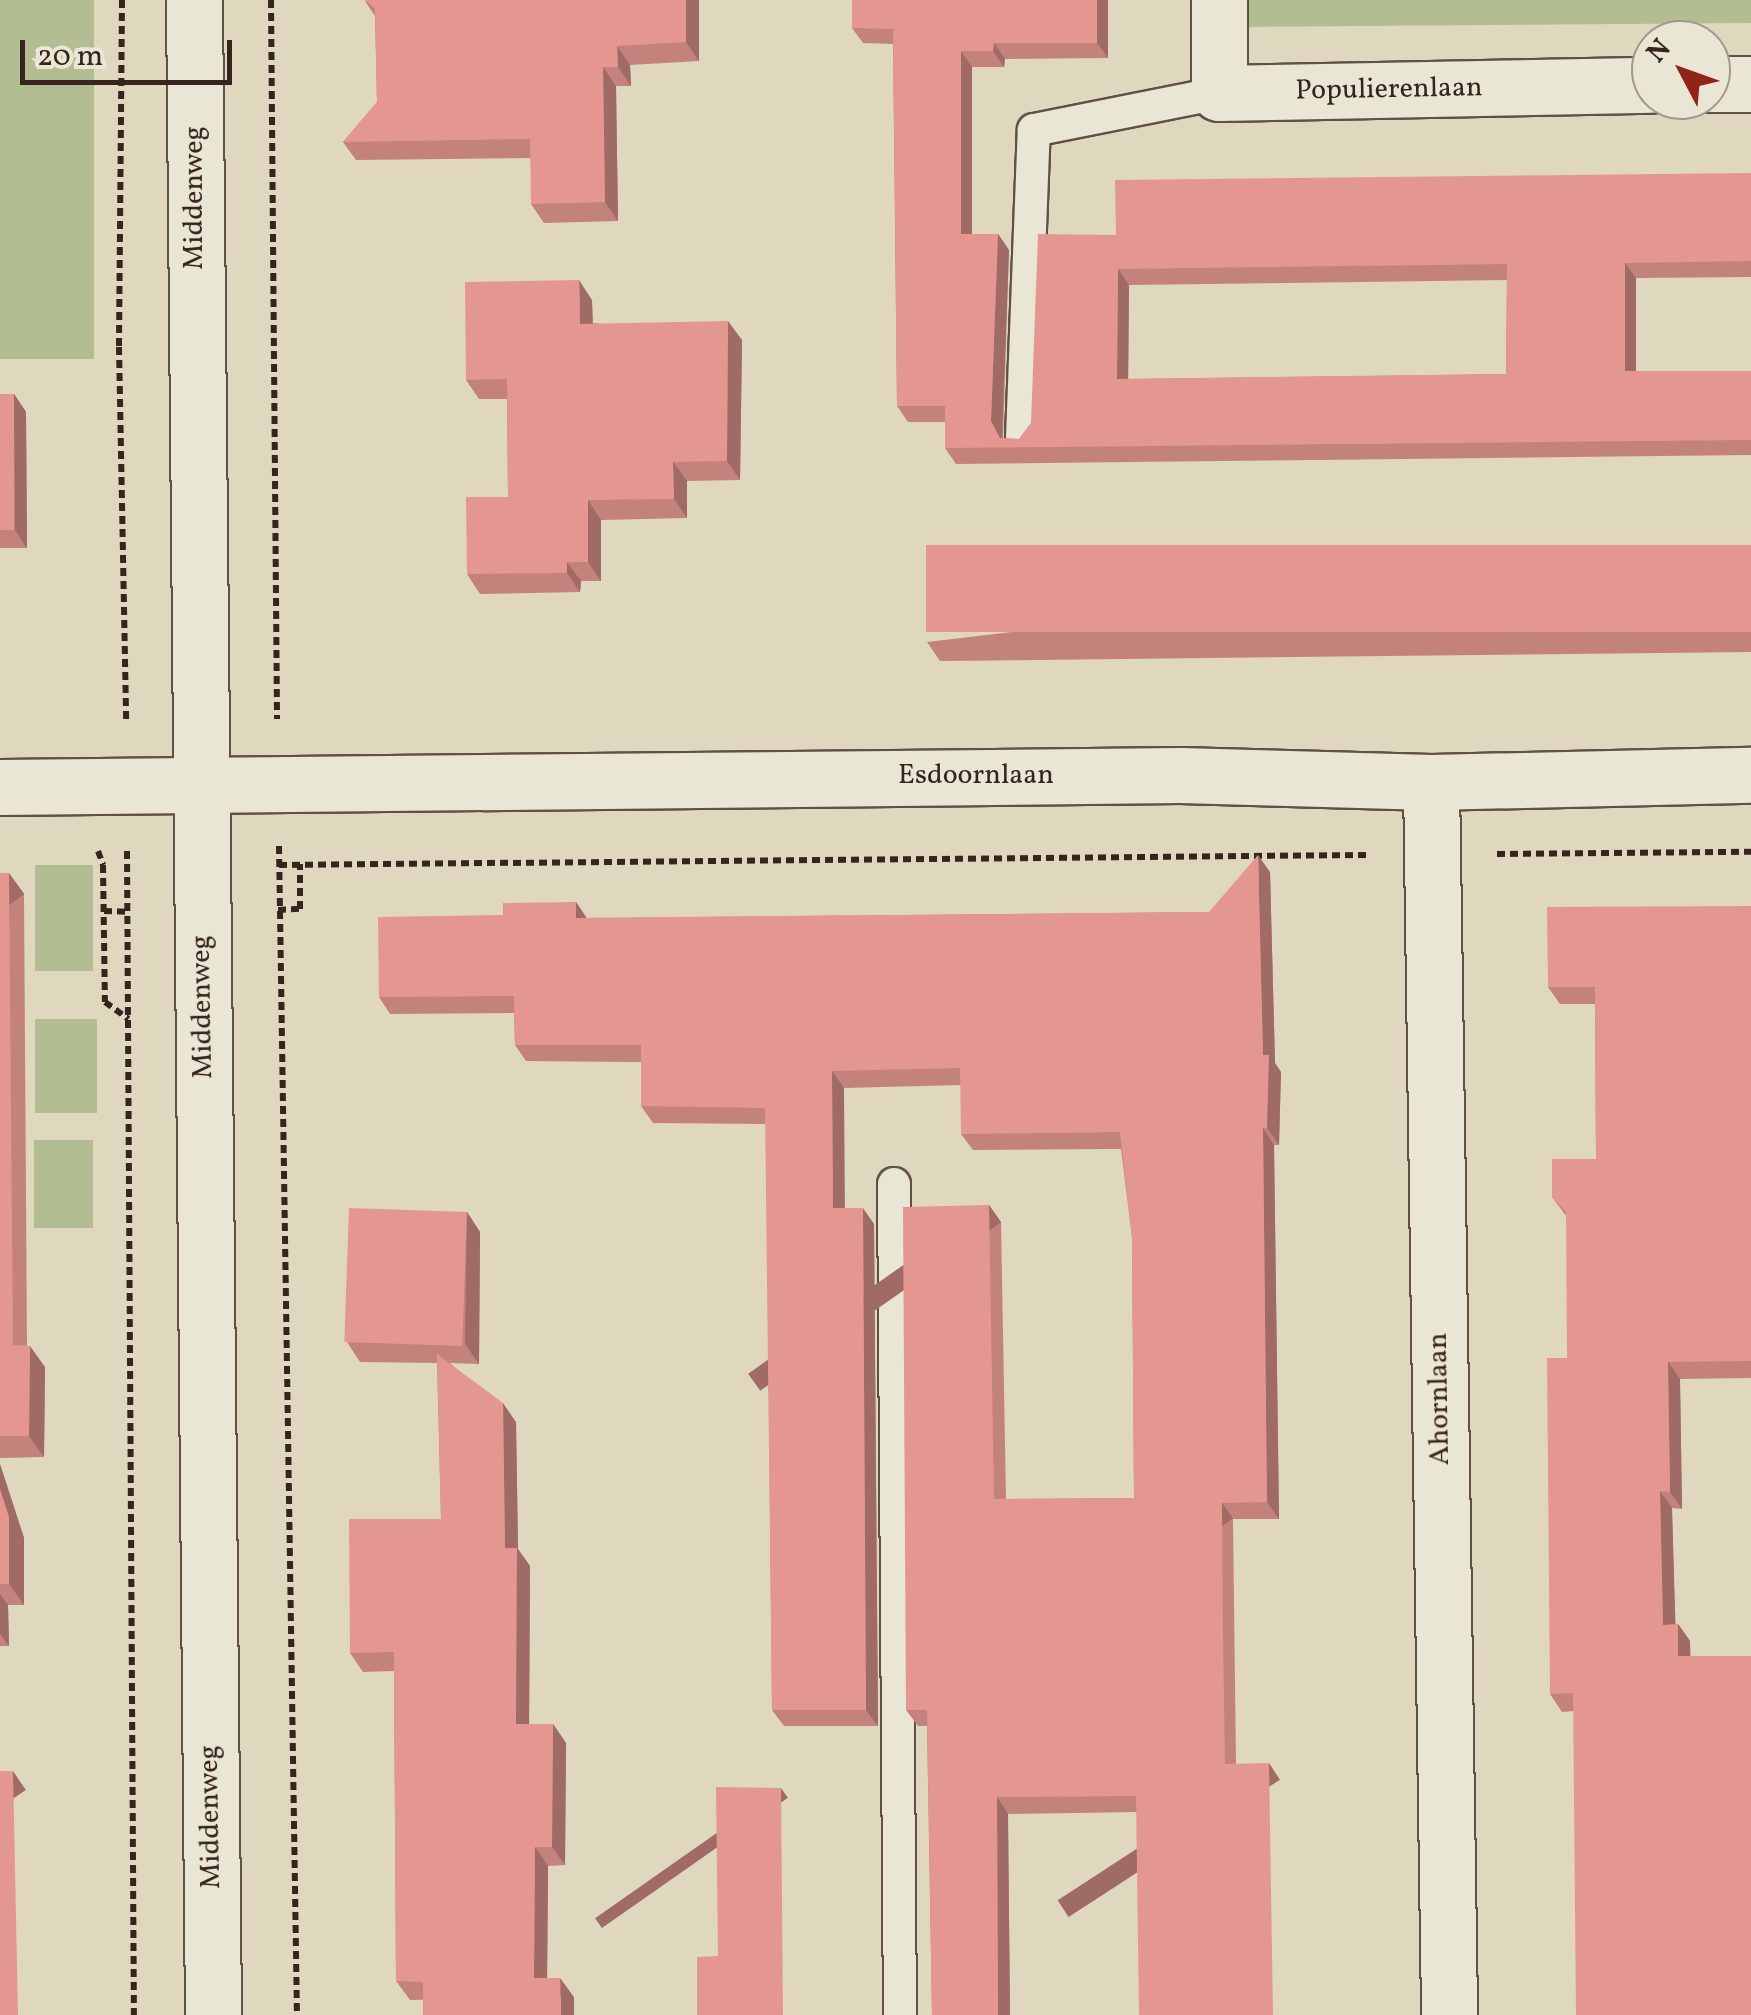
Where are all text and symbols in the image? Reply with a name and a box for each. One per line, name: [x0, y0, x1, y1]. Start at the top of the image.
scale bar: [25, 20, 238, 82]
north arrow: [1631, 20, 1731, 120]
text: N: [1638, 31, 1681, 72]
text: 20 m: [37, 36, 103, 78]
street label: Populierenlaan: [1295, 72, 1483, 108]
street label: Middenweg: [178, 126, 212, 270]
street label: Esdoornlaan: [898, 759, 1054, 793]
street label: Middenweg: [185, 935, 221, 1079]
street label: Ahornlaan: [1422, 1332, 1458, 1466]
street label: Middenweg: [193, 1745, 229, 1889]

